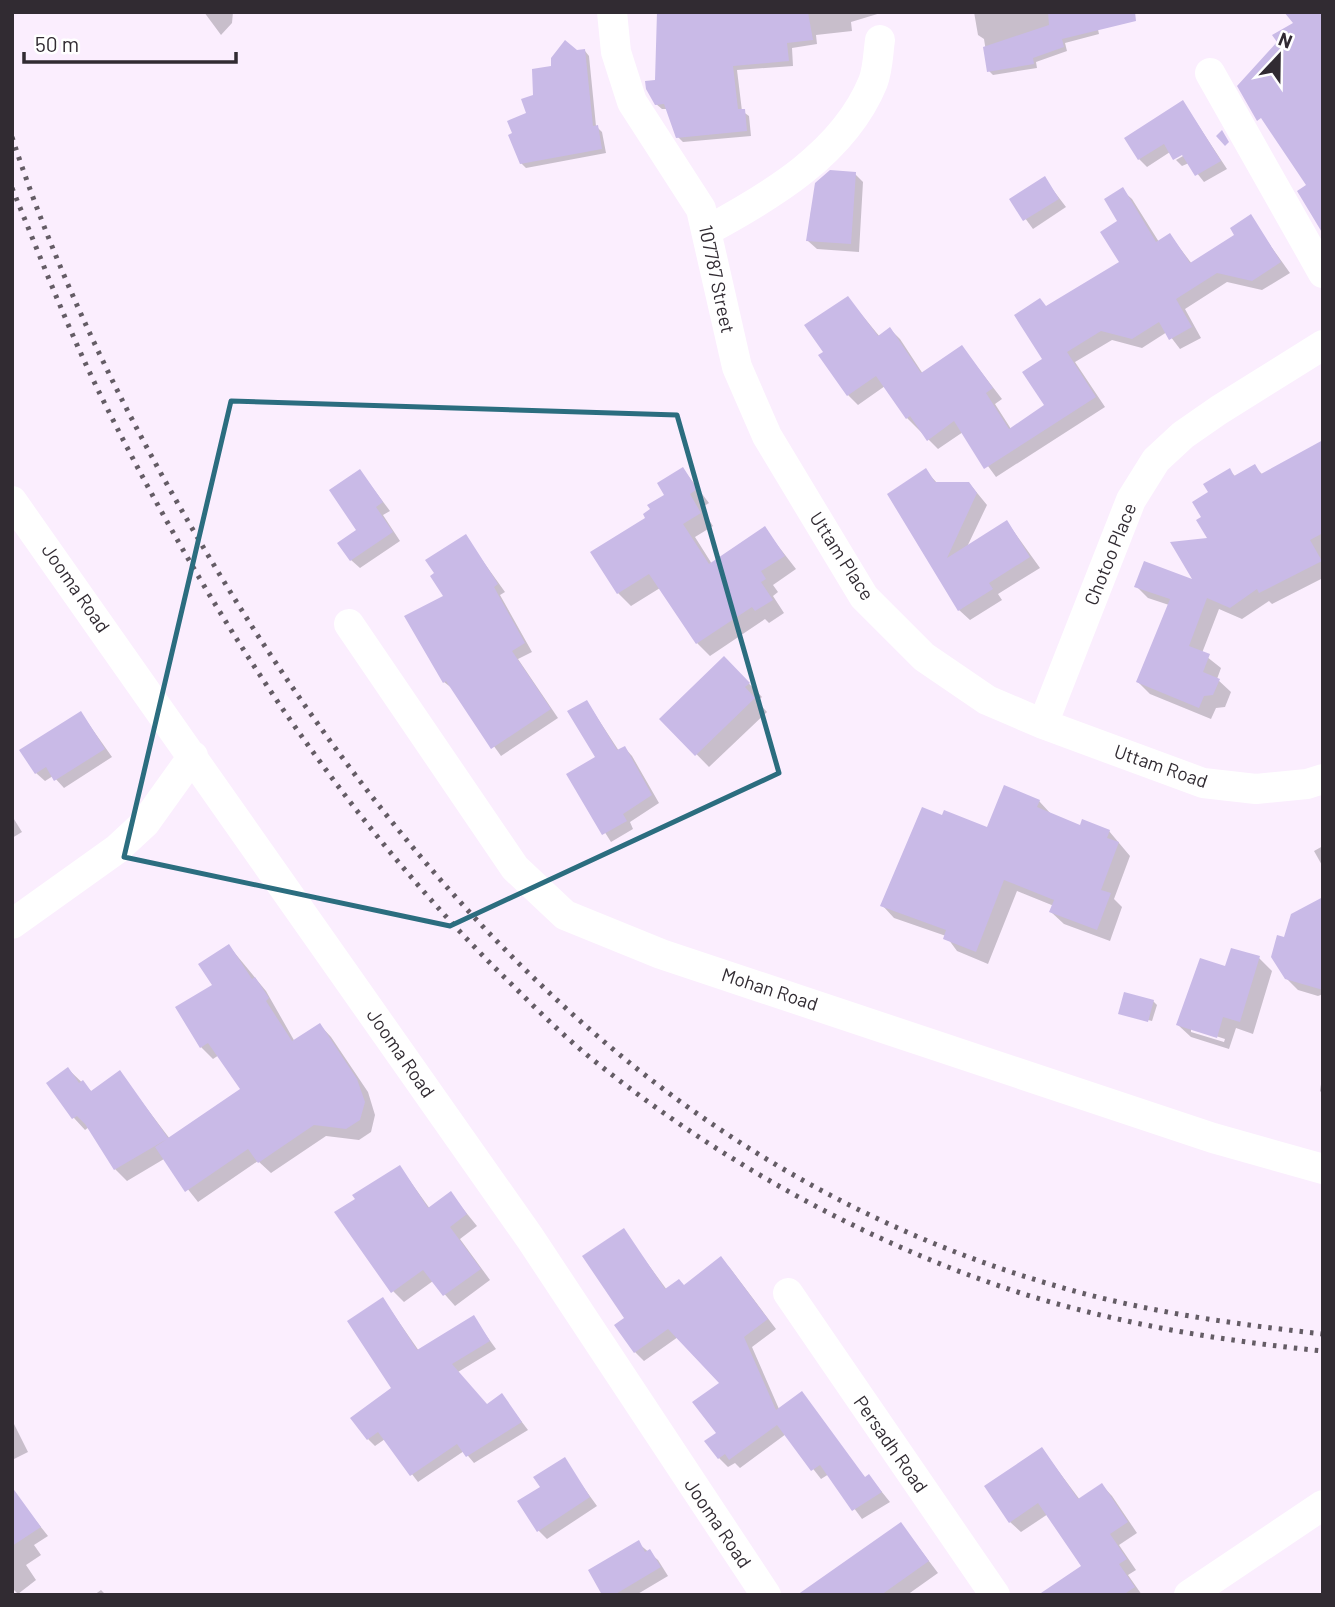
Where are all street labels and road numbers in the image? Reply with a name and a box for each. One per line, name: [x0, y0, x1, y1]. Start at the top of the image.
street label: 107787 Street: [695, 223, 740, 335]
street label: Chotoo Place: [1079, 499, 1140, 608]
street label: Uttam Place: [805, 507, 879, 604]
street label: Jooma Road: [37, 539, 115, 636]
street label: Uttam Road: [1111, 739, 1211, 792]
street label: Mohan Road: [719, 962, 821, 1015]
street label: Jooma Road: [362, 1004, 440, 1101]
street label: Persadh Road: [850, 1391, 933, 1497]
street label: Jooma Road: [680, 1474, 757, 1572]

